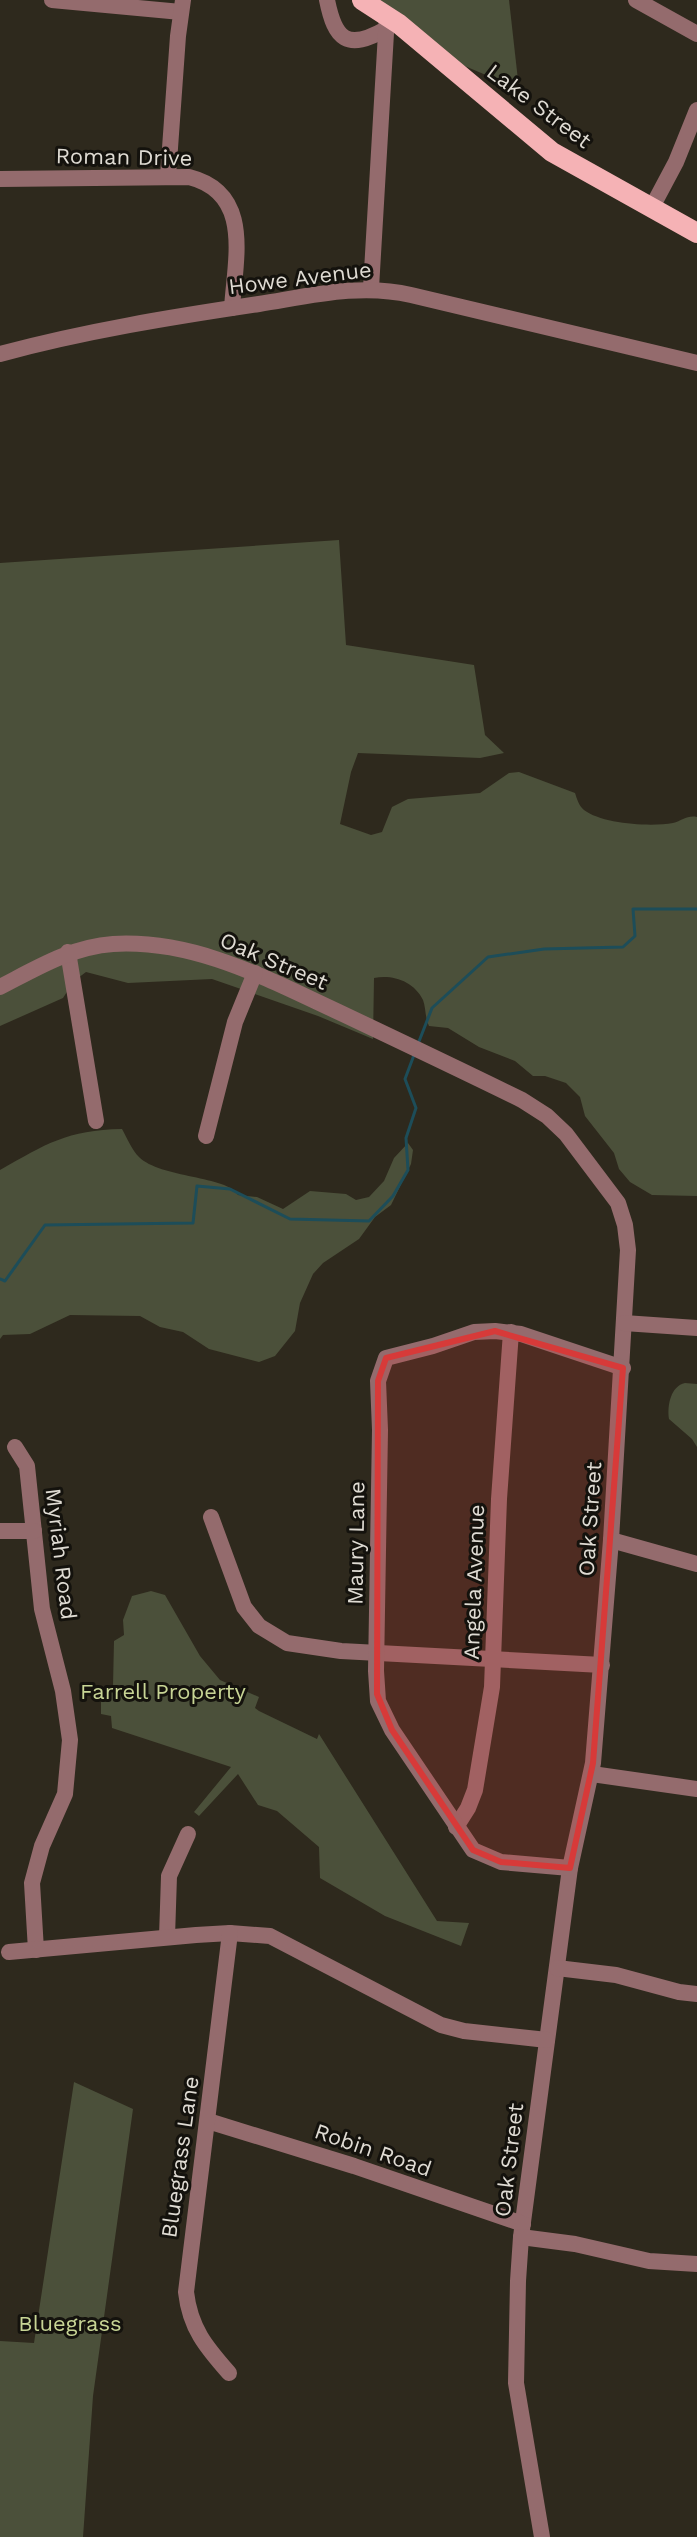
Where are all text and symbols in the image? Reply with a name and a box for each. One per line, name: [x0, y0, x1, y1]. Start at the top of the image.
street label: Lake Street: [482, 59, 596, 153]
street label: Roman Drive: [55, 143, 193, 171]
street label: Howe Avenue: [227, 257, 373, 299]
street label: Oak Street: [216, 927, 332, 995]
street label: Oak Street: [574, 1461, 606, 1577]
street label: Maury Lane: [342, 1481, 370, 1605]
street label: Myriah Road: [41, 1487, 81, 1621]
street label: Angela Avenue: [459, 1504, 489, 1660]
park label: Farrell Property: [80, 1679, 247, 1704]
street label: Bluegrass Lane: [156, 2075, 204, 2239]
street label: Oak Street: [490, 2102, 528, 2218]
street label: Robin Road: [311, 2118, 435, 2182]
park label: Bluegrass: [18, 2311, 122, 2336]

